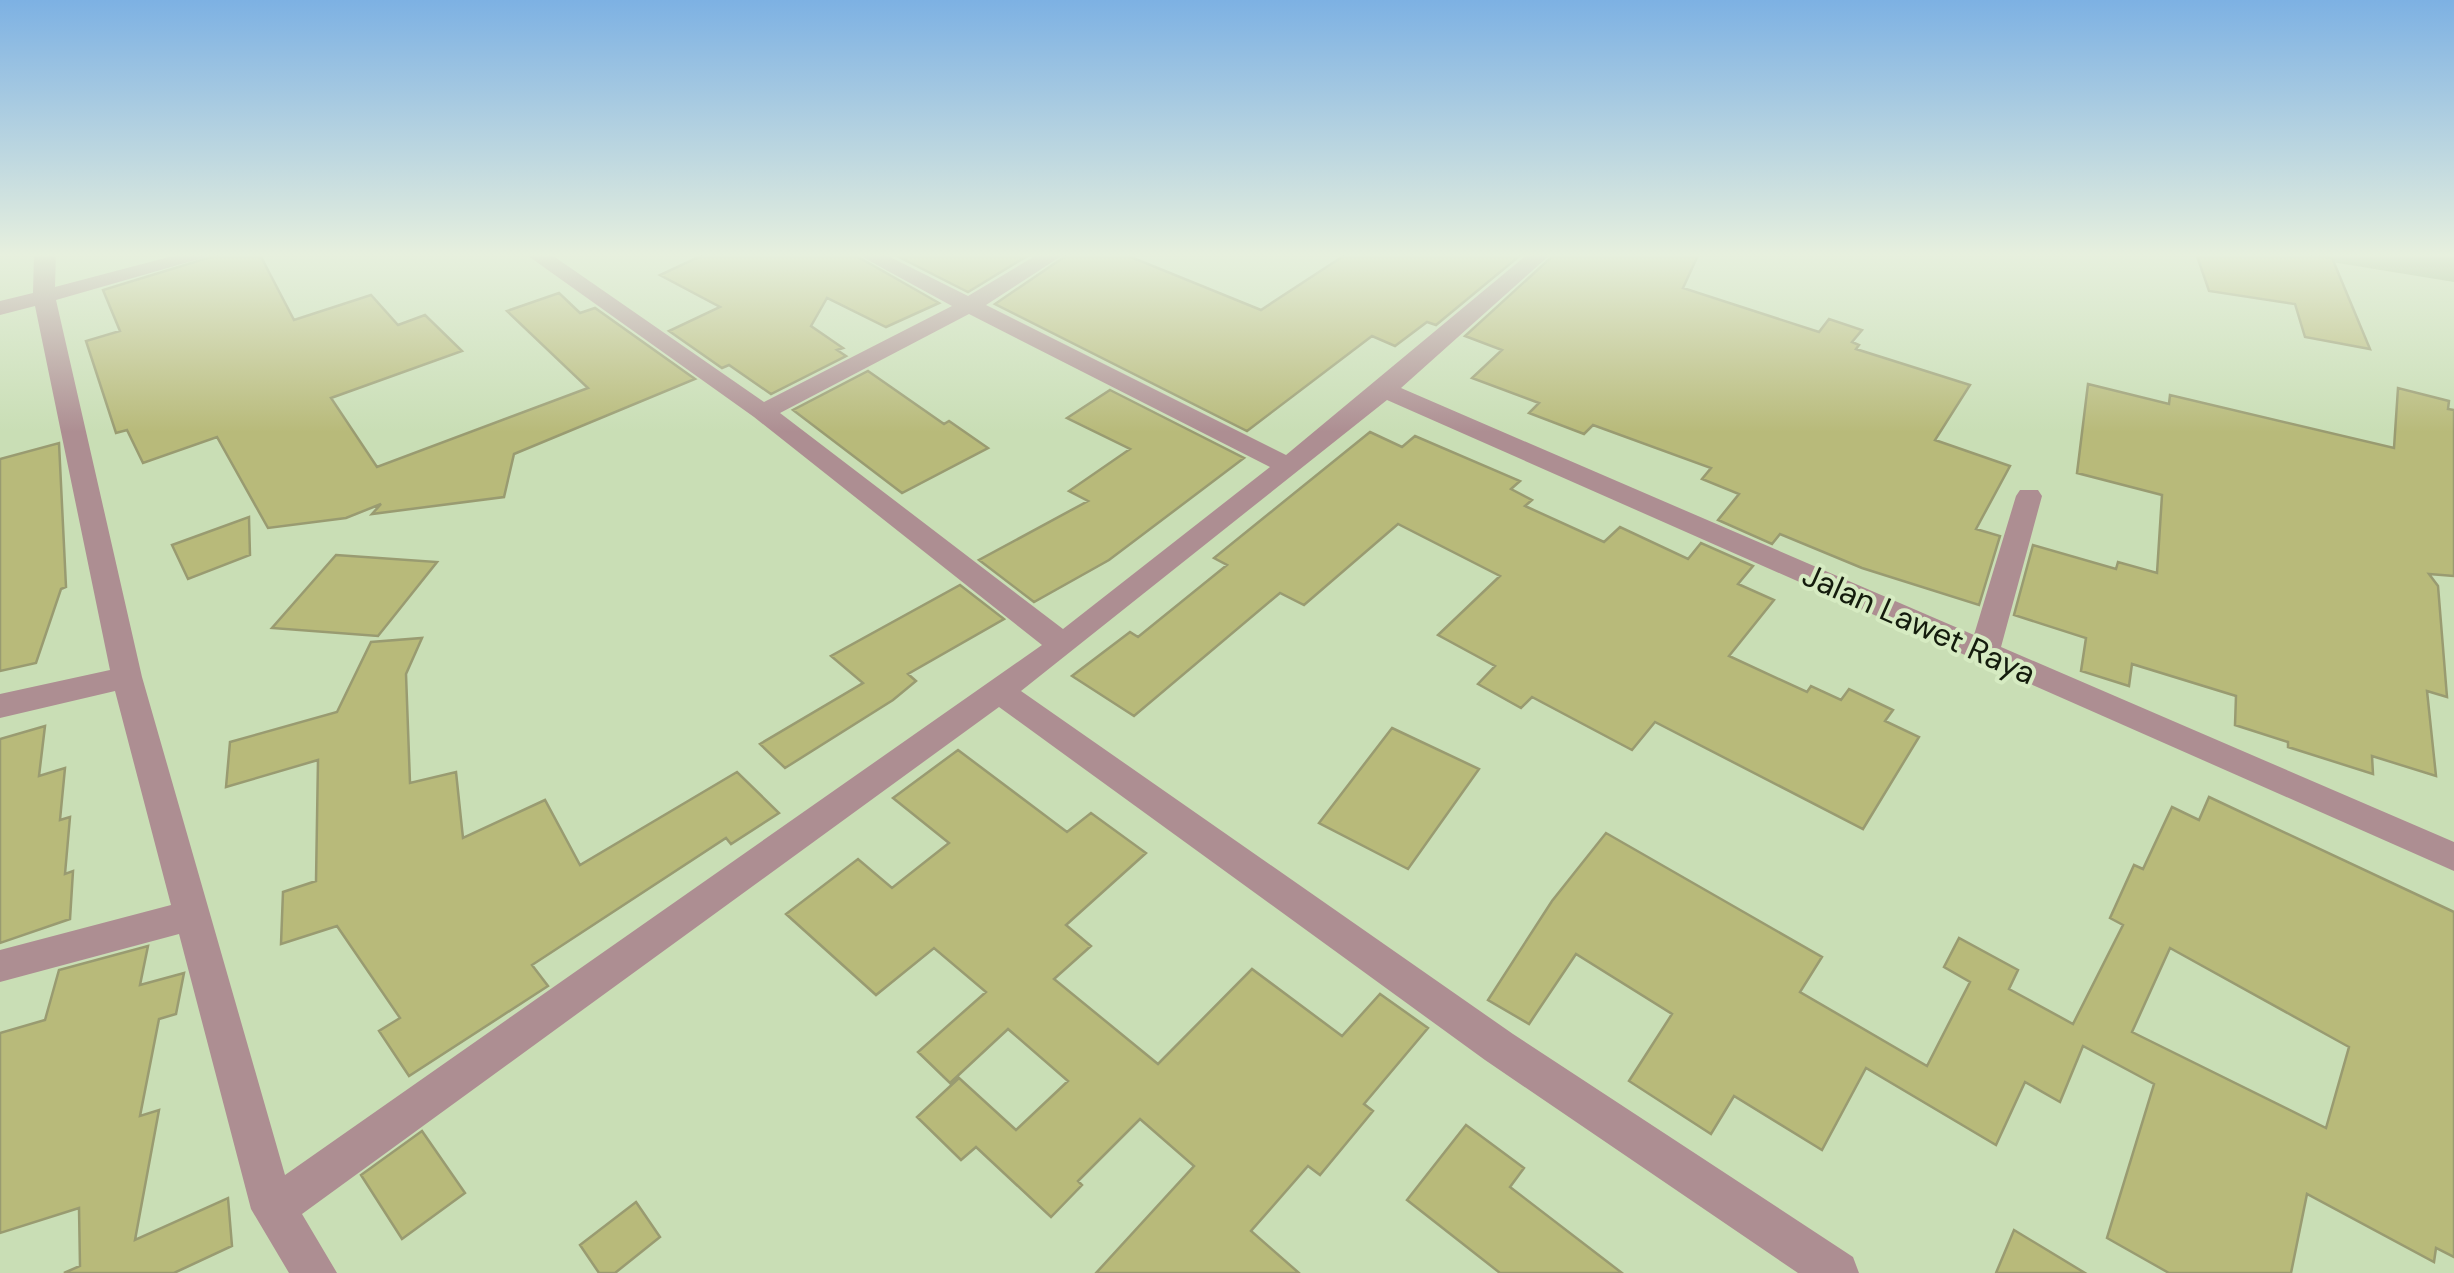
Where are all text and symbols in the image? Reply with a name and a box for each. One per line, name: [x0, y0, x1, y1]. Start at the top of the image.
street label: Jalan Lawet Raya: [1796, 554, 2042, 694]

